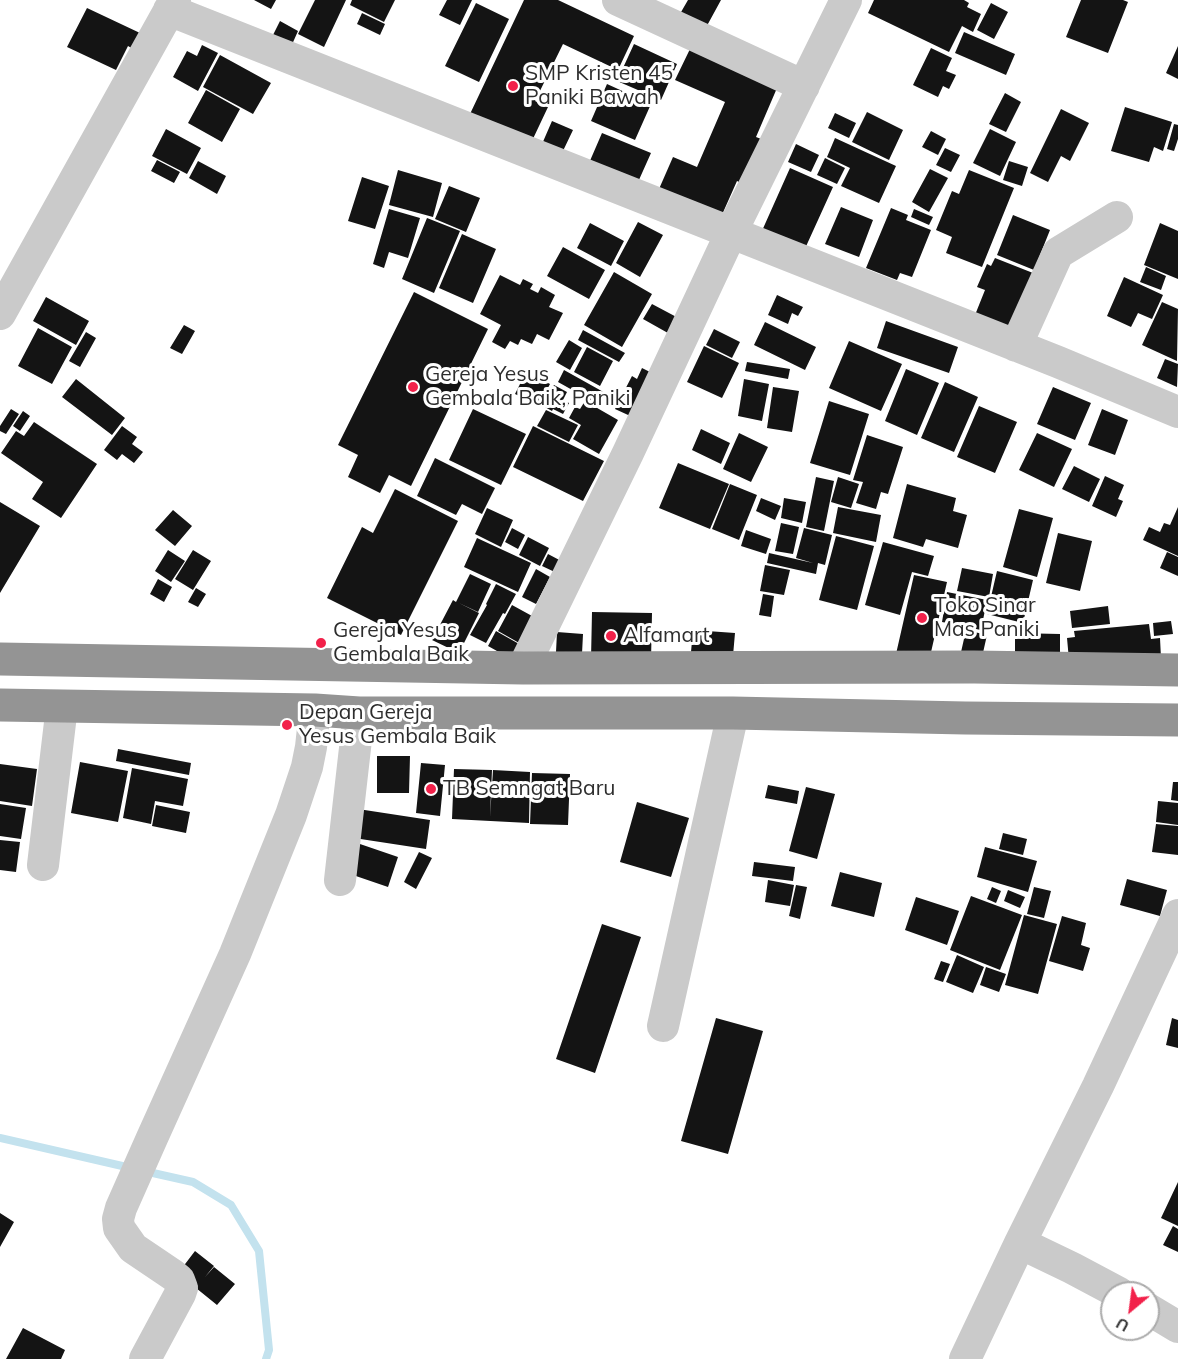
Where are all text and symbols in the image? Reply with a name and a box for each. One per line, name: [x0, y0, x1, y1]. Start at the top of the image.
place label: SMP Kristen 45 Paniki Bawah: [525, 61, 673, 111]
marker: SMP Kristen 45 Paniki Bawah: [506, 79, 520, 93]
place label: Gereja Yesus Gembala Baik, Paniki: [425, 362, 631, 412]
marker: Gereja Yesus Gembala Baik, Paniki: [406, 380, 420, 394]
place label: Toko Sinar Mas Paniki: [934, 593, 1039, 643]
marker: Toko Sinar Mas Paniki: [915, 611, 929, 625]
place label: Gereja Yesus Gembala Baik: [333, 618, 469, 668]
place label: Alfamart: [623, 623, 710, 649]
marker: Alfamart: [604, 629, 618, 643]
marker: Gereja Yesus Gembala Baik: [314, 636, 328, 650]
place label: Depan Gereja Yesus Gembala Baik: [299, 700, 496, 750]
marker: Depan Gereja Yesus Gembala Baik: [280, 718, 294, 732]
place label: TB Semngat Baru: [443, 776, 615, 802]
marker: TB Semngat Baru: [424, 782, 438, 796]
north arrow: [1100, 1281, 1160, 1341]
text: U: [1112, 1313, 1132, 1337]

